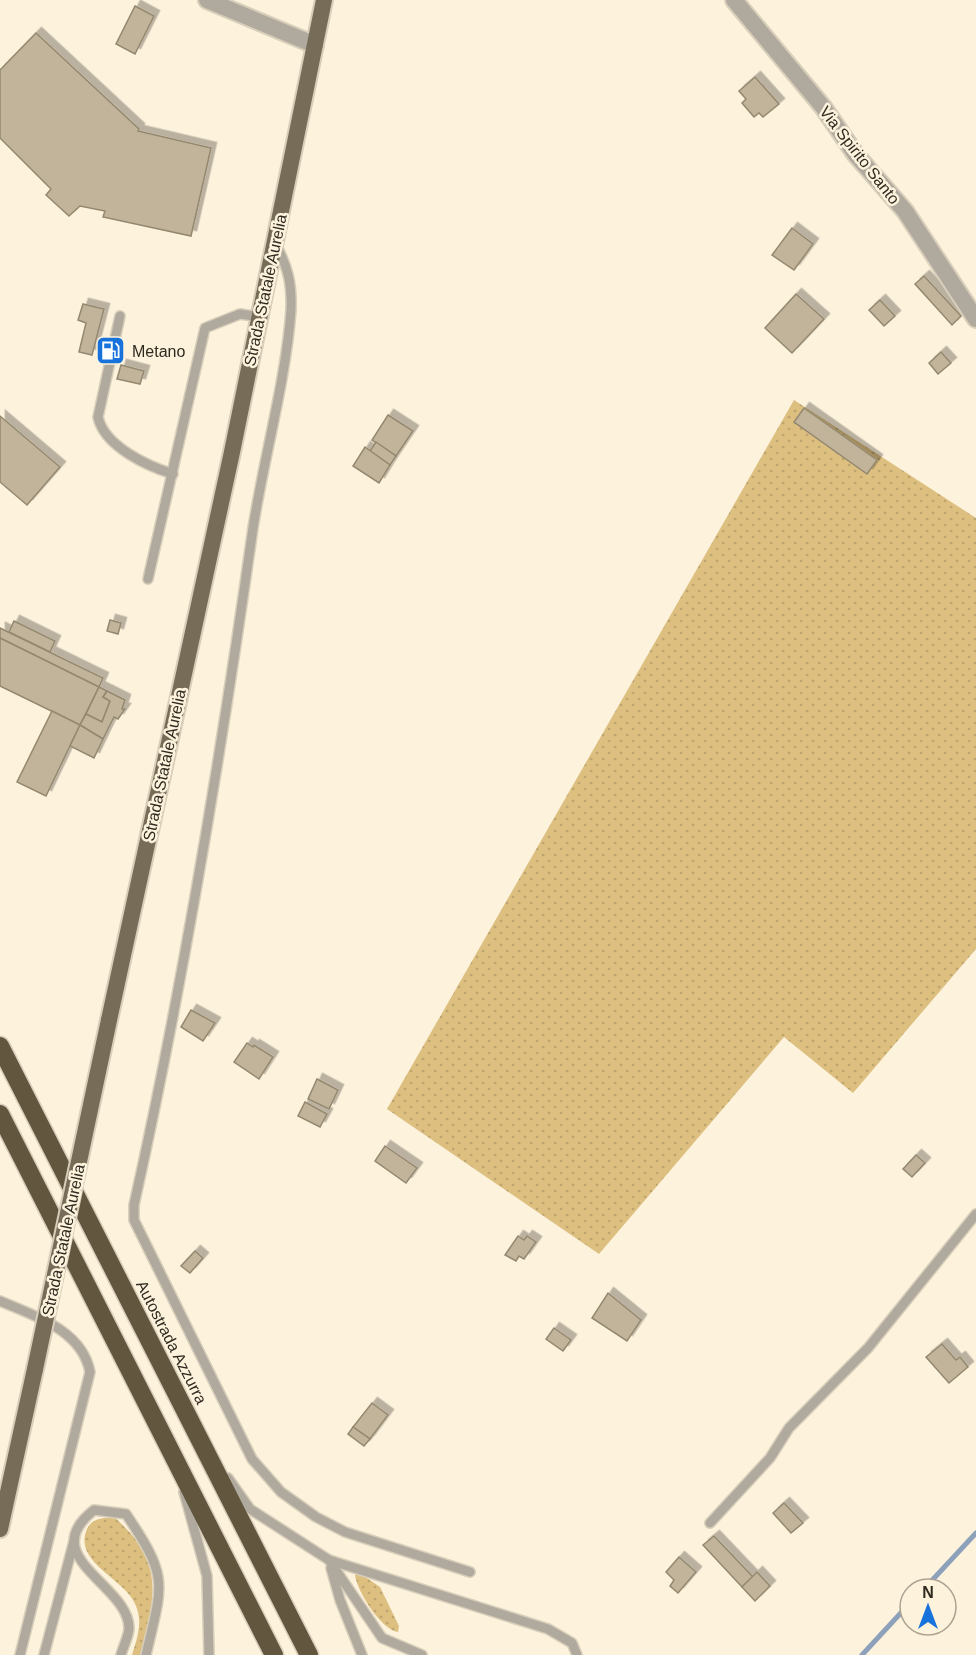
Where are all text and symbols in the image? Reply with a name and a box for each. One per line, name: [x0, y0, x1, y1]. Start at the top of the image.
street label: Via Spirito Santo: [816, 103, 903, 207]
street label: Strada Statale Aurelia: [241, 213, 290, 368]
fuel station icon: Metano: [95, 335, 127, 367]
place label: Metano: [132, 343, 185, 360]
street label: Strada Statale Aurelia: [140, 688, 189, 843]
street label: Strada Statale Aurelia: [39, 1163, 88, 1318]
street label: Autostrada Azzurra: [133, 1278, 210, 1407]
north arrow: [898, 1577, 958, 1637]
text: N: [922, 1584, 934, 1601]

